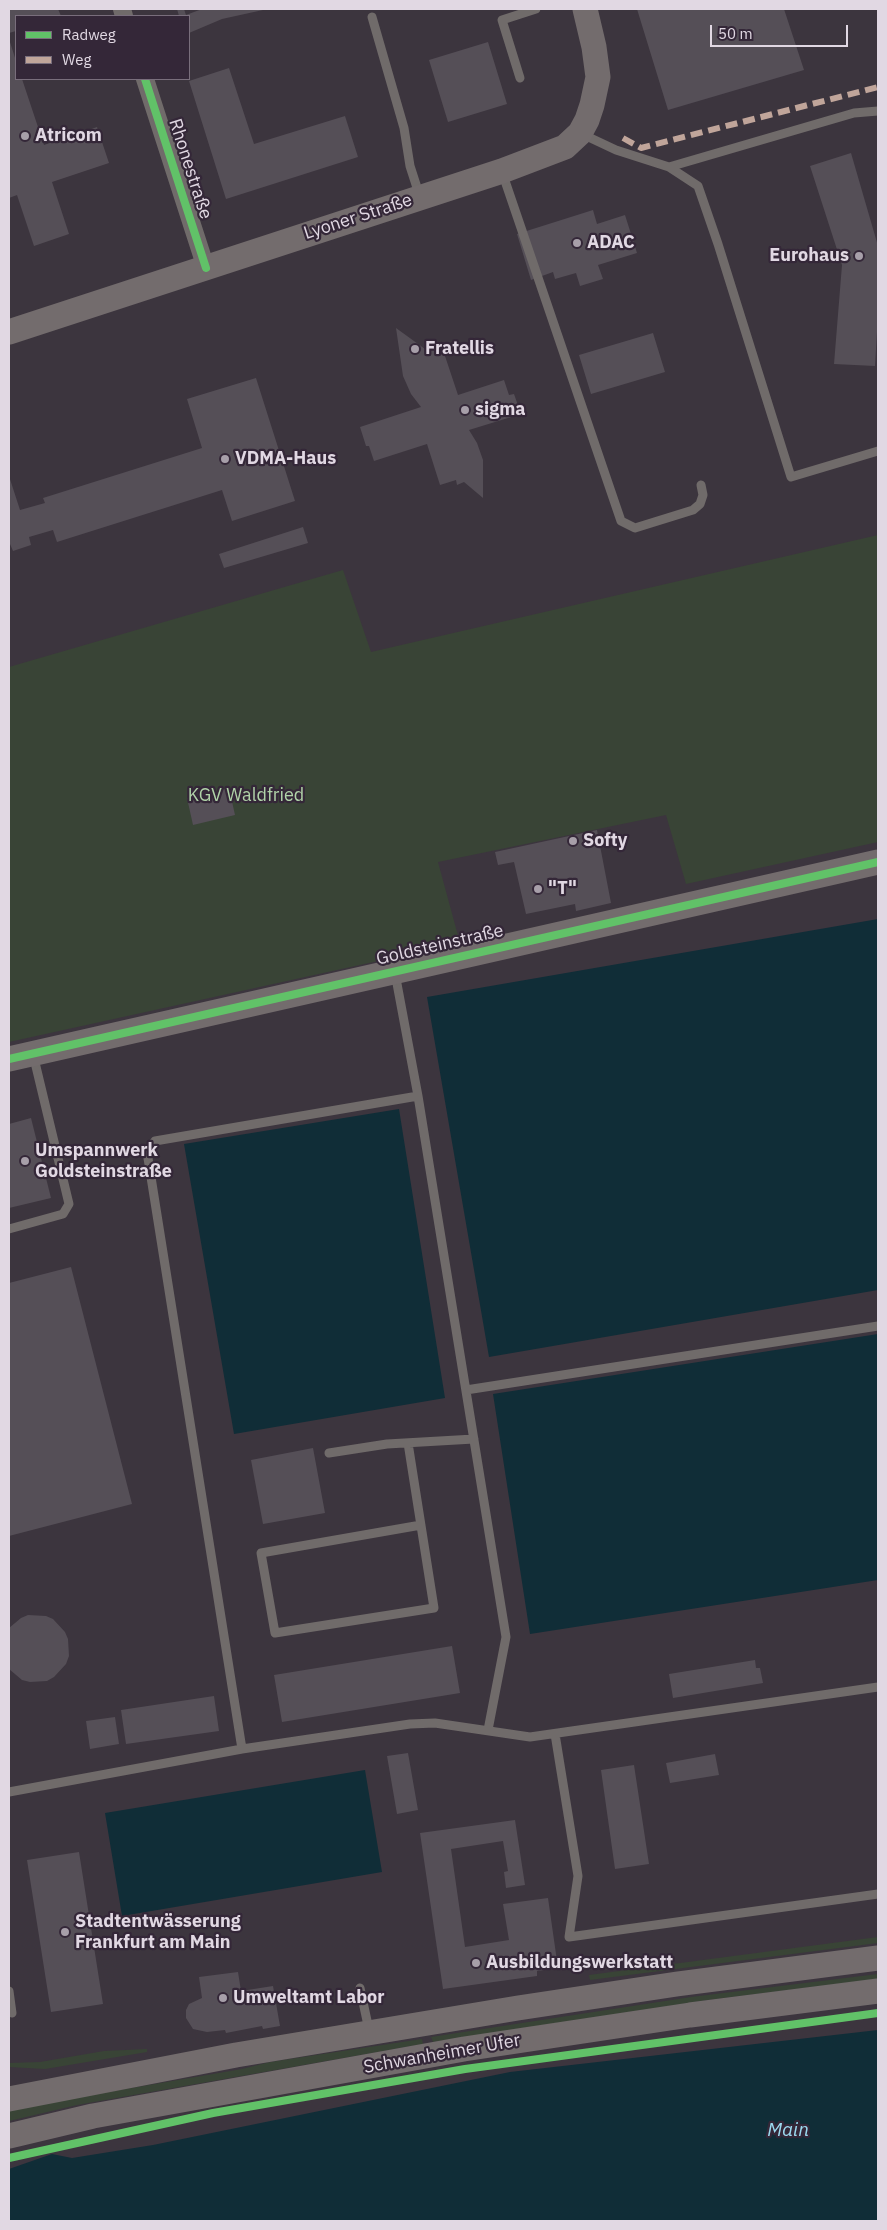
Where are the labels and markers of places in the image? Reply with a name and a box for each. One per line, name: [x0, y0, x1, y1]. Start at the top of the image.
place label: Atricom: [35, 125, 102, 147]
marker: Atricom: [19, 130, 31, 142]
place label: ADAC: [587, 232, 635, 254]
marker: ADAC: [571, 237, 583, 249]
place label: Eurohaus: [769, 245, 849, 267]
marker: Eurohaus: [853, 250, 865, 262]
place label: Fratellis: [425, 338, 494, 360]
marker: Fratellis: [409, 343, 421, 355]
place label: sigma: [475, 399, 525, 421]
marker: sigma: [459, 404, 471, 416]
place label: VDMA-Haus: [235, 448, 336, 470]
marker: VDMA-Haus: [219, 453, 231, 465]
place label: Softy: [583, 830, 627, 852]
marker: Softy: [567, 835, 579, 847]
place label: "T": [548, 878, 577, 900]
marker: "T": [532, 883, 544, 895]
place label: Umspannwerk Goldsteinstraße: [35, 1140, 172, 1182]
marker: Umspannwerk Goldsteinstraße: [19, 1155, 31, 1167]
place label: Stadtentwässerung Frankfurt am Main: [75, 1911, 241, 1954]
marker: Stadtentwässerung Frankfurt am Main: [59, 1926, 71, 1938]
place label: Ausbildungswerkstatt: [486, 1952, 673, 1974]
marker: Ausbildungswerkstatt: [470, 1957, 482, 1969]
place label: Umweltamt Labor: [233, 1987, 385, 2009]
marker: Umweltamt Labor: [217, 1992, 229, 2004]

